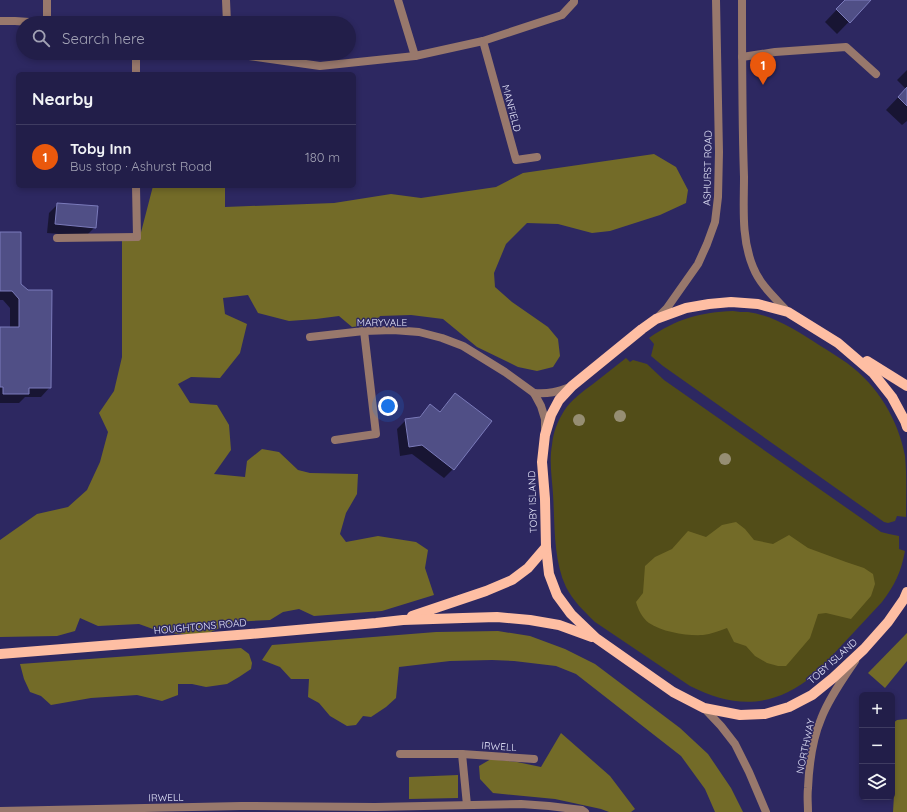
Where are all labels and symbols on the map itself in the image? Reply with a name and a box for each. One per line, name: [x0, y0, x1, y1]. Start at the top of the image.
pin: 1: [750, 52, 776, 85]
street label: MANFIELD: [499, 83, 524, 133]
street label: ASHURST ROAD: [700, 130, 715, 206]
street label: MARYVALE: [357, 316, 408, 329]
your location: [378, 396, 398, 416]
street label: TOBY ISLAND: [525, 471, 540, 533]
street label: HOUGHTONS ROAD: [153, 616, 247, 637]
street label: TOBY ISLAND: [805, 636, 860, 687]
street label: NORTHWAY: [793, 717, 818, 775]
street label: IRWELL: [481, 739, 518, 754]
street label: IRWELL: [148, 791, 184, 804]

